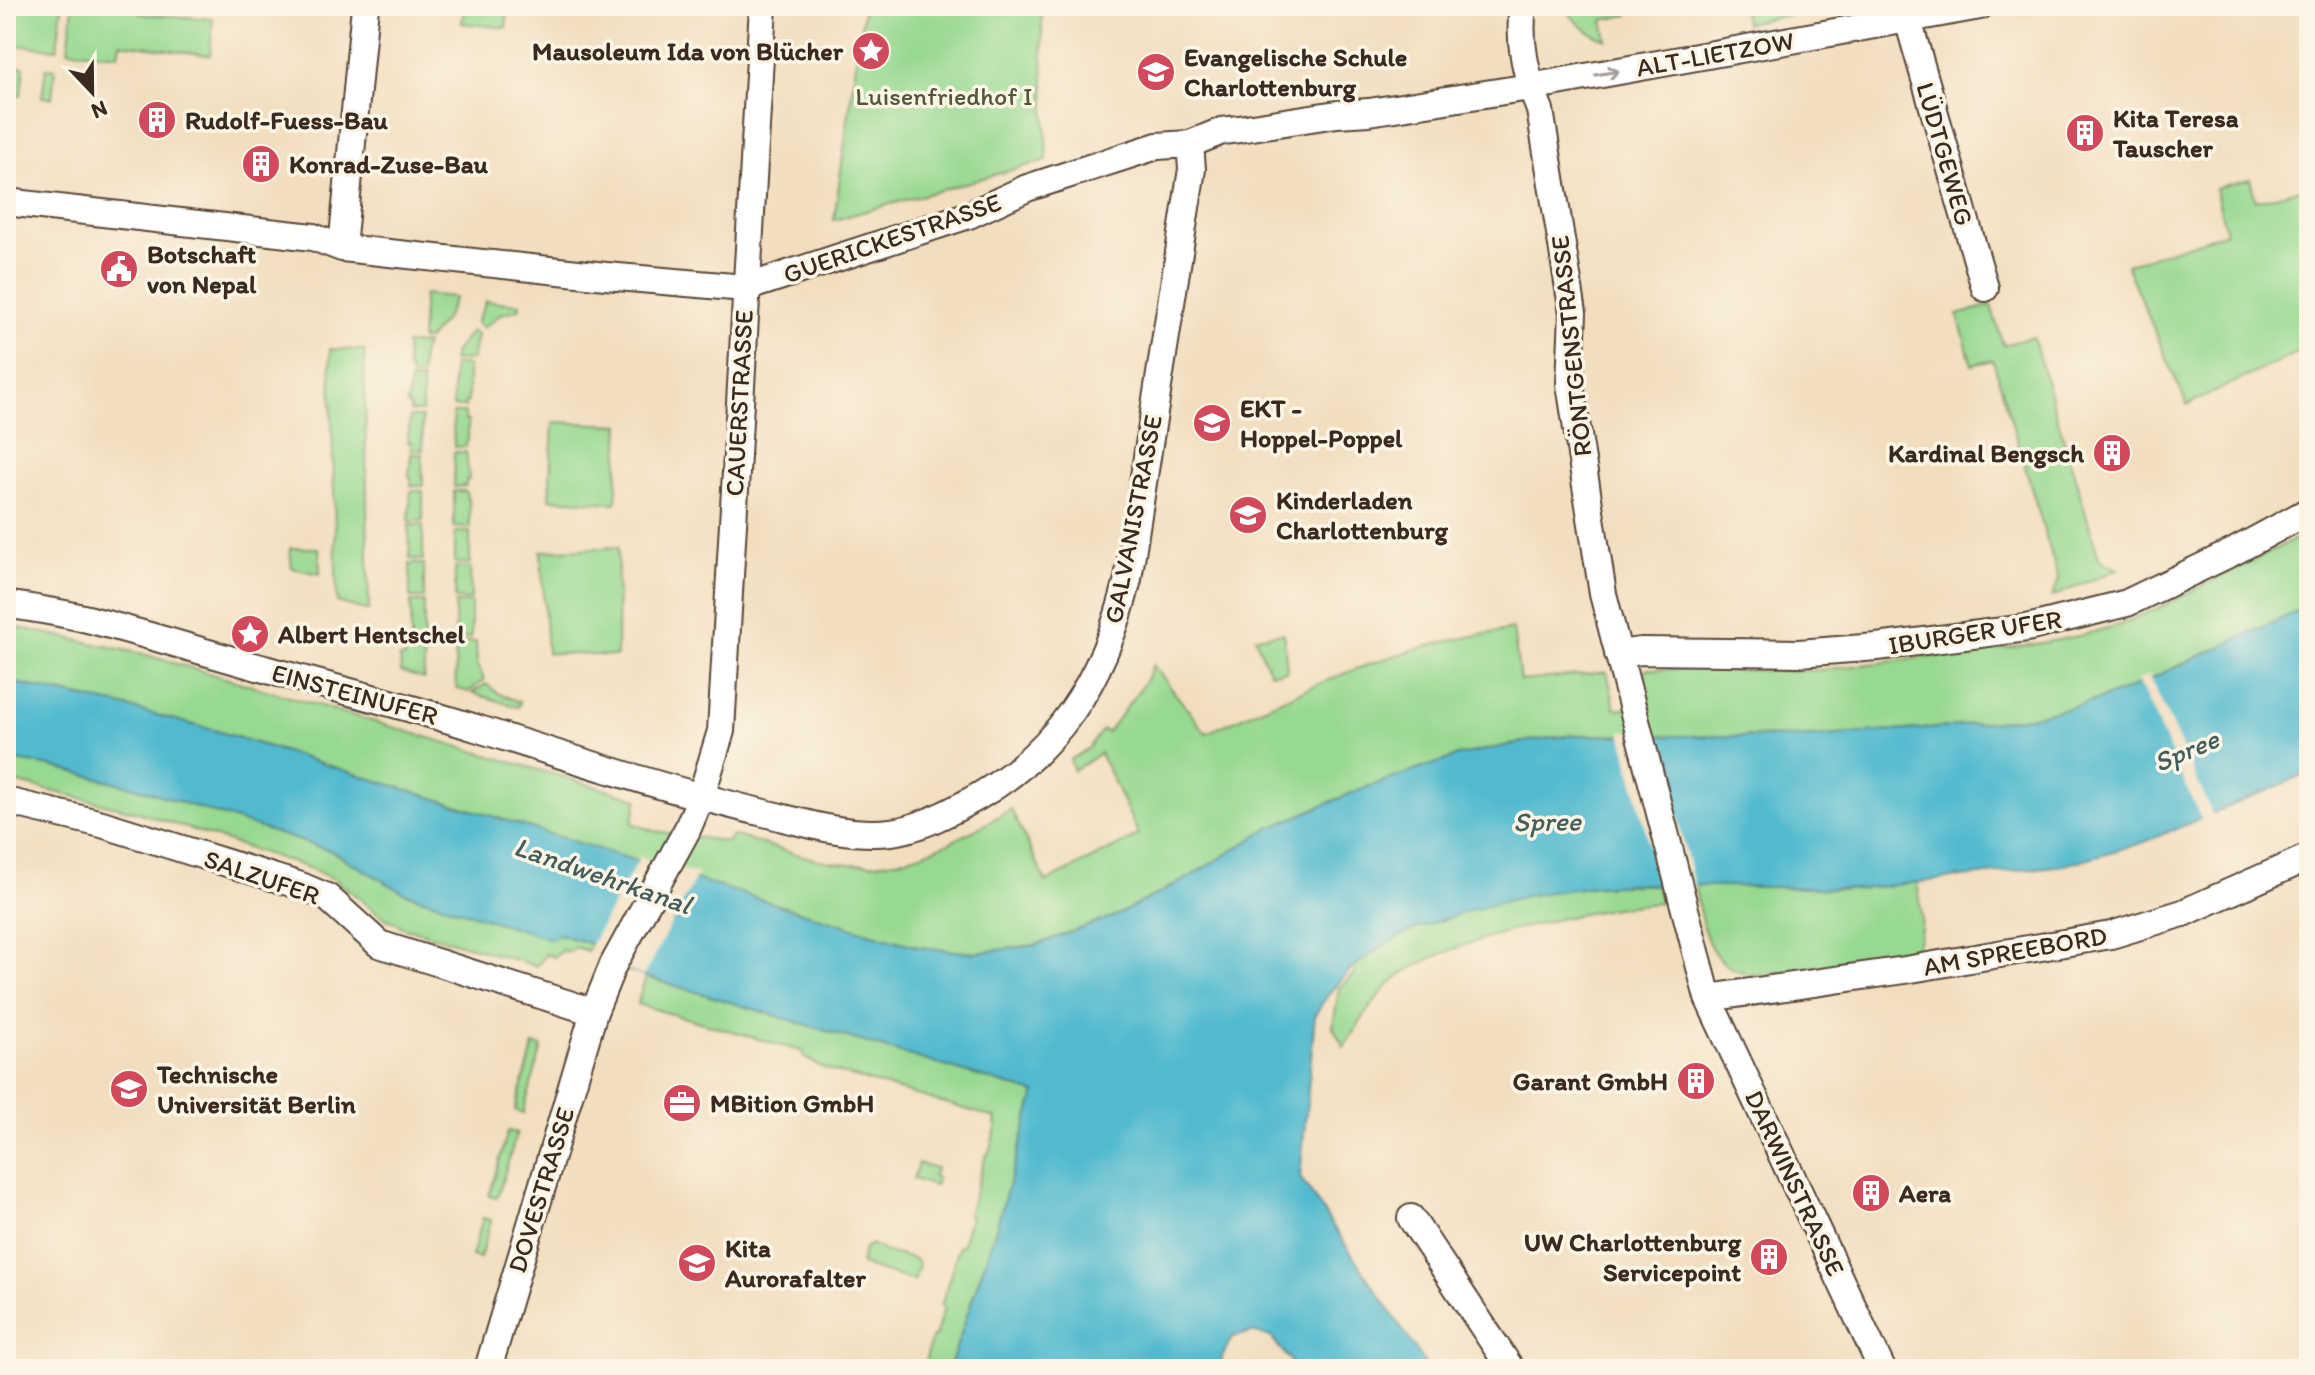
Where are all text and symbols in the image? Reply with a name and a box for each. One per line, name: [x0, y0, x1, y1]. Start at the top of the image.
street label: ALT-LIETZOW: [1634, 24, 1796, 84]
place icon: Mausoleum Ida von Blücher: [850, 30, 892, 72]
place label: Mausoleum Ida von Blücher: [532, 35, 844, 67]
place label: Evangelische Schule Charlottenburg: [1184, 41, 1407, 103]
school or university icon: Evangelische Schule Charlottenburg: [1135, 51, 1177, 93]
north arrow: [52, 52, 132, 132]
one-way arrow: [1594, 65, 1619, 80]
street label: LÜDTGEWEG: [1909, 79, 1981, 229]
park label: Luisenfriedhof I: [855, 80, 1033, 112]
text: N: [87, 95, 111, 125]
building icon: Rudolf-Fuess-Bau: [136, 99, 178, 141]
place label: Kita Teresa Tauscher: [2112, 102, 2239, 164]
place label: Rudolf-Fuess-Bau: [185, 104, 388, 136]
building icon: Kita Teresa Tauscher: [2064, 112, 2106, 154]
building icon: Konrad-Zuse-Bau: [240, 143, 282, 185]
place label: Konrad-Zuse-Bau: [289, 148, 488, 180]
street label: GUERICKESTRASSE: [779, 186, 1005, 290]
street label: RÖNTGENSTRASSE: [1543, 234, 1599, 458]
place label: Botschaft von Nepal: [147, 238, 257, 300]
public building icon: Botschaft von Nepal: [98, 248, 140, 290]
street label: CAUERSTRASSE: [718, 309, 760, 497]
place label: EKT - Hoppel-Poppel: [1240, 392, 1403, 454]
school or university icon: EKT - Hoppel-Poppel: [1191, 402, 1233, 444]
street label: GALVANISTRASSE: [1097, 412, 1169, 626]
building icon: Kardinal Bengsch: [2091, 432, 2133, 474]
place label: Kardinal Bengsch: [1888, 437, 2084, 469]
place label: Kinderladen Charlottenburg: [1276, 484, 1449, 546]
school or university icon: Kinderladen Charlottenburg: [1227, 494, 1269, 536]
street label: IBURGER UFER: [1886, 603, 2064, 661]
place icon: Albert Hentschel: [229, 613, 271, 655]
place label: Albert Hentschel: [277, 618, 466, 650]
street label: EINSTEINUFER: [268, 656, 442, 732]
water label: Spree: [2148, 720, 2225, 779]
water label: Spree: [1513, 803, 1583, 839]
water label: Landwehrkanal: [510, 829, 698, 922]
street label: SALZUFER: [200, 842, 324, 912]
street label: AM SPREEBORD: [1921, 919, 2109, 983]
place label: Technische Universität Berlin: [156, 1058, 356, 1120]
building icon: Garant GmbH: [1675, 1060, 1717, 1102]
place label: Garant GmbH: [1513, 1065, 1668, 1097]
school or university icon: Technische Universität Berlin: [108, 1068, 150, 1110]
office icon: MBition GmbH: [661, 1082, 703, 1124]
street label: DARWINSTRASSE: [1738, 1085, 1852, 1281]
place label: MBition GmbH: [710, 1087, 874, 1119]
street label: DOVESTRASSE: [501, 1103, 581, 1277]
building icon: Aera: [1850, 1172, 1892, 1214]
place label: Aera: [1898, 1177, 1951, 1209]
place label: UW Charlottenburg Servicepoint: [1524, 1226, 1742, 1288]
place label: Kita Aurorafalter: [724, 1232, 866, 1294]
building icon: UW Charlottenburg Servicepoint: [1748, 1236, 1790, 1278]
school or university icon: Kita Aurorafalter: [676, 1242, 718, 1284]

